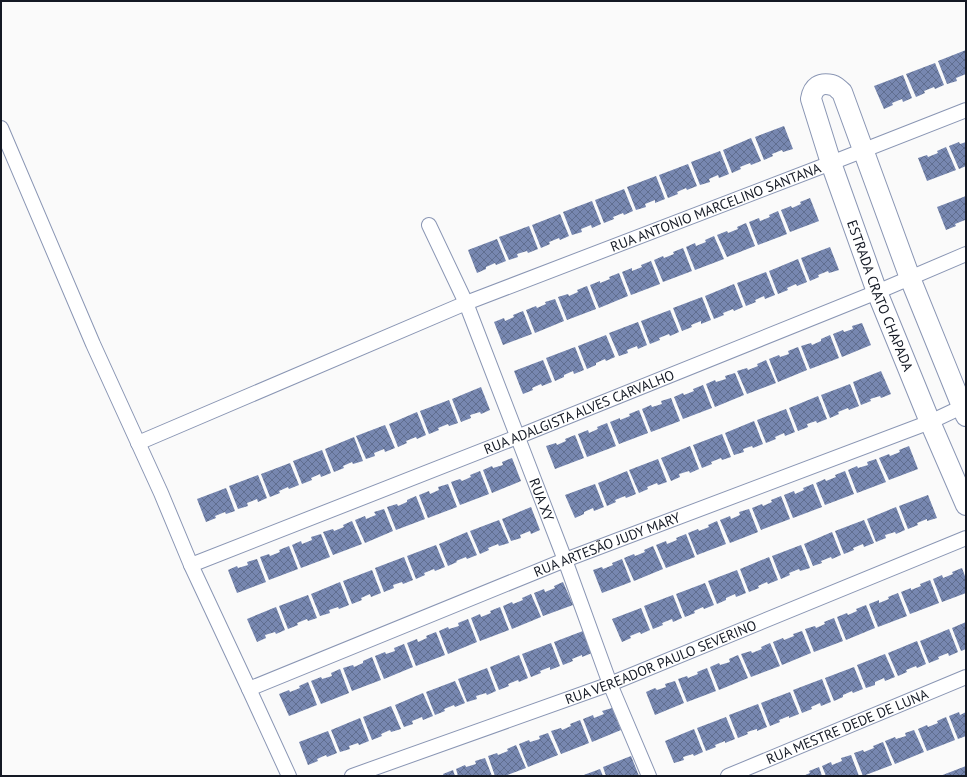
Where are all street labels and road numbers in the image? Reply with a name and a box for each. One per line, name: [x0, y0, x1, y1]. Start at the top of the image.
street label: RUA ANTONIO MARCELINO SANTANA: [608, 158, 824, 256]
street label: ESTRADA CRATO CHAPADA: [843, 218, 918, 375]
street label: RUA ADALGISTA ALVES CARVALHO: [481, 366, 677, 458]
street label: RUA XY: [525, 476, 558, 524]
street label: RUA ARTESÃO JUDY MARY: [531, 508, 683, 581]
street label: RUA VEREADOR PAULO SEVERINO: [563, 616, 759, 708]
street label: RUA MESTRE DEDE DE LUNA: [763, 684, 932, 768]

